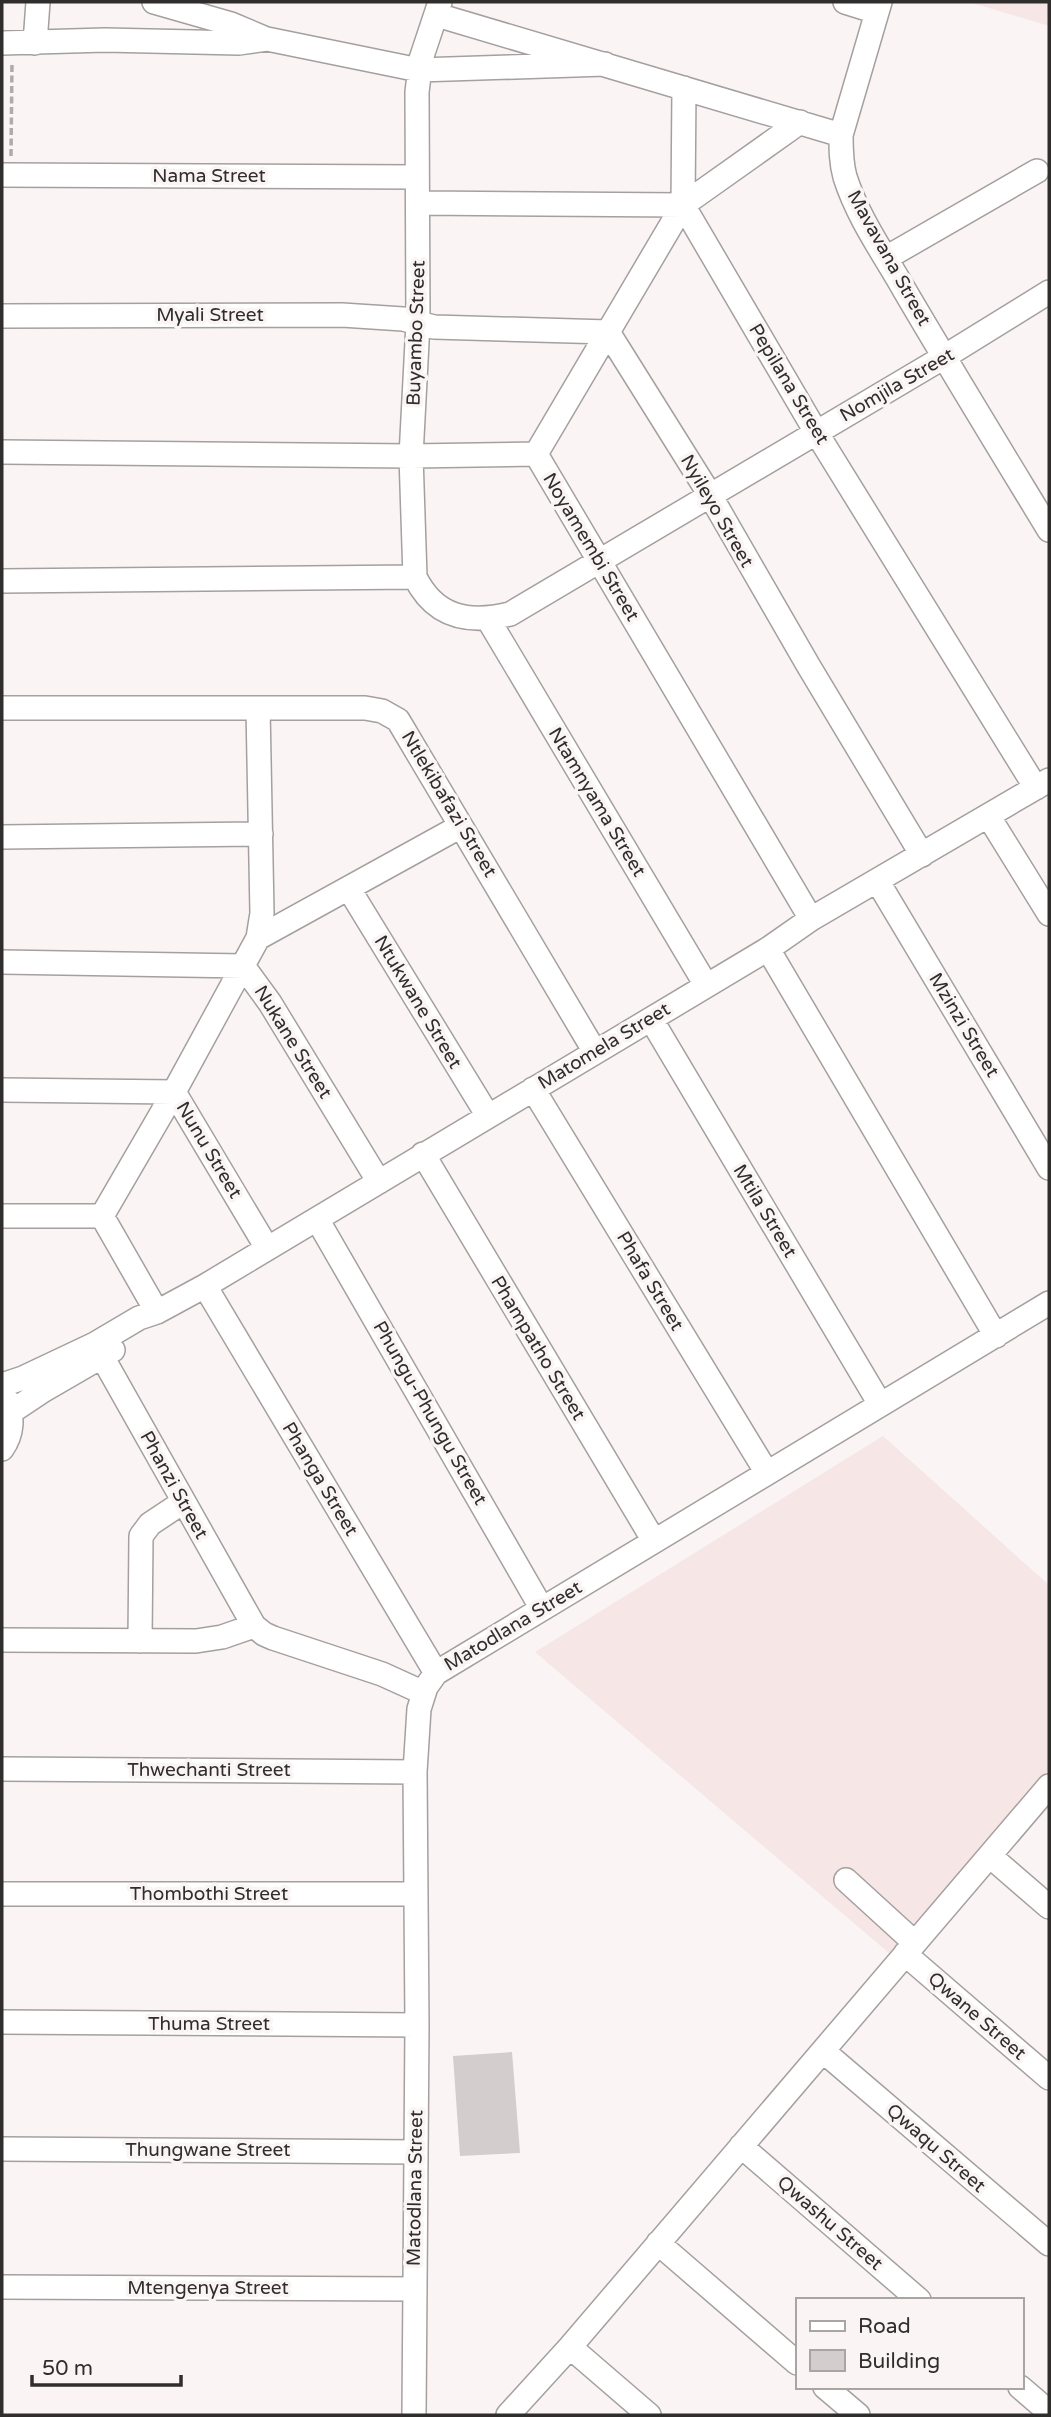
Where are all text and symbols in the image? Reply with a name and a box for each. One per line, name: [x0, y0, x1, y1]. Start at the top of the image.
street label: Nama Street: [152, 165, 266, 187]
street label: Mavavana Street: [843, 186, 935, 330]
street label: Buyambo Street: [402, 260, 430, 406]
street label: Myali Street: [156, 304, 264, 326]
street label: Pepilana Street: [744, 320, 834, 448]
street label: Nomjila Street: [836, 343, 958, 427]
street label: Nyileyo Street: [676, 451, 758, 571]
street label: Noyamembi Street: [538, 469, 644, 625]
street label: Ntamnyama Street: [544, 723, 650, 881]
street label: Ntlekibafazi Street: [397, 727, 501, 881]
street label: Ntukwane Street: [370, 931, 466, 1073]
street label: Mzinzi Street: [924, 969, 1004, 1081]
street label: Nukane Street: [249, 981, 337, 1103]
street label: Matomela Street: [534, 998, 674, 1094]
street label: Nunu Street: [172, 1098, 246, 1202]
street label: Mtila Street: [729, 1160, 801, 1262]
street label: Phafa Street: [612, 1228, 688, 1334]
street label: Phampatho Street: [486, 1272, 590, 1424]
street label: Phungu-Phungu Street: [368, 1317, 492, 1509]
street label: Phanga Street: [278, 1418, 362, 1540]
street label: Phanzi Street: [135, 1427, 213, 1543]
street label: Matodlana Street: [440, 1576, 586, 1676]
street label: Thwechanti Street: [127, 1759, 291, 1781]
street label: Thombothi Street: [130, 1883, 288, 1905]
street label: Qwane Street: [924, 1967, 1030, 2065]
street label: Thuma Street: [148, 2013, 270, 2035]
street label: Qwaqu Street: [882, 2099, 990, 2197]
street label: Matodlana Street: [403, 2110, 427, 2266]
street label: Thungwane Street: [125, 2139, 291, 2161]
street label: Qwashu Street: [773, 2171, 887, 2275]
street label: Mtengenya Street: [127, 2277, 289, 2299]
legend: [796, 2298, 1023, 2389]
text: Road: [858, 2314, 911, 2339]
scale bar: [32, 2344, 180, 2388]
text: Building: [858, 2349, 940, 2374]
text: 50 m: [42, 2356, 93, 2381]

